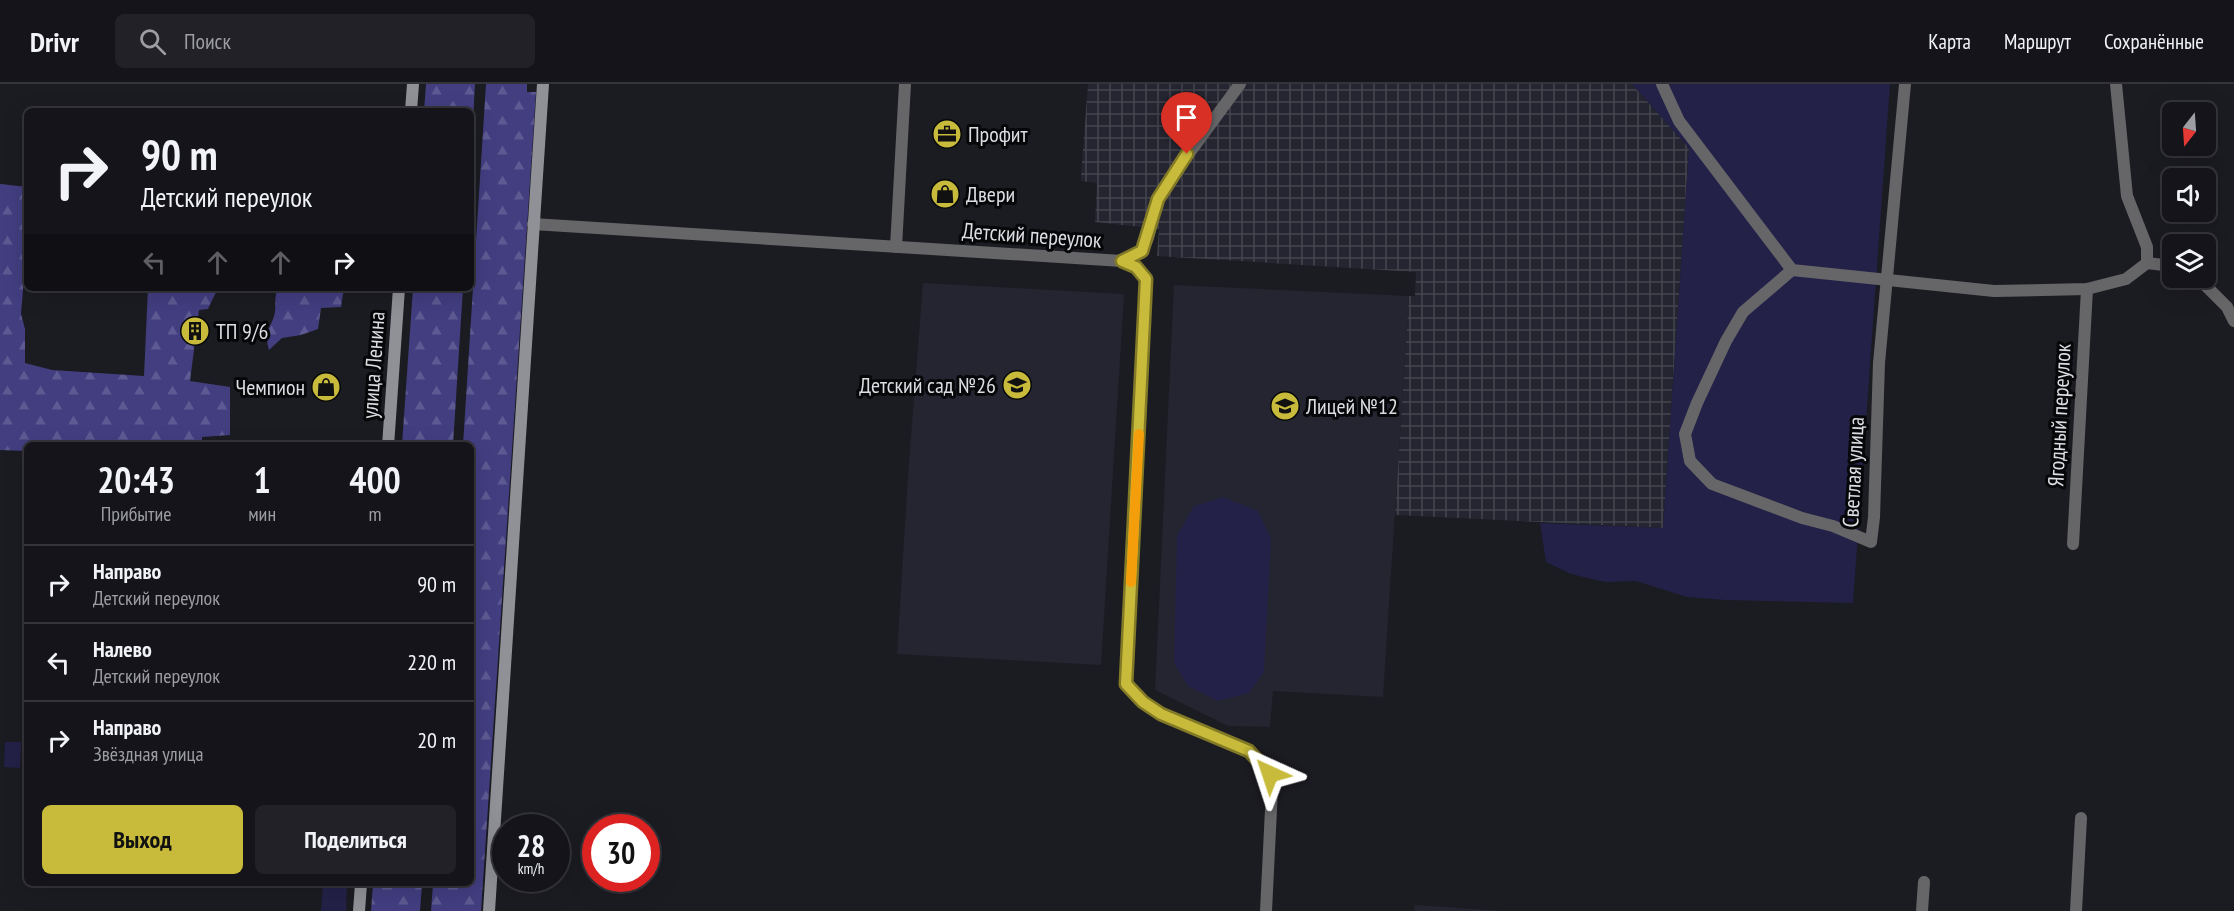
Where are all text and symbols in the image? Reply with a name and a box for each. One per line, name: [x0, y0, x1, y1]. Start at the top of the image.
search box: [115, 14, 535, 68]
text: Drivr: [30, 23, 79, 60]
icon: search: [136, 25, 169, 58]
text: Поиск: [184, 27, 231, 55]
text: Карта: [1928, 28, 1971, 55]
text: Маршрут: [2004, 28, 2071, 55]
text: Сохранённые: [2104, 28, 2204, 55]
pin: [1161, 92, 1212, 154]
icon: arrive: [1170, 101, 1203, 134]
north arrow: [2162, 102, 2216, 156]
map controls: [2162, 102, 2216, 288]
office icon: Профит: [931, 118, 963, 150]
place label: Профит: [968, 120, 1028, 148]
text: 90 m: [141, 127, 218, 182]
icon: right: [42, 132, 120, 210]
button: sound: [2162, 168, 2216, 222]
shop icon: Двери: [929, 178, 961, 210]
text: Детский переулок: [141, 180, 312, 214]
place label: Двери: [966, 180, 1015, 208]
street label: Детский переулок: [961, 216, 1103, 254]
button: layers: [2162, 234, 2216, 288]
icon: left: [138, 246, 171, 279]
icon: ahead: [201, 246, 234, 279]
icon: ahead: [264, 246, 297, 279]
icon: right: [327, 246, 360, 279]
street label: улица Ленина: [355, 310, 391, 420]
building icon: ТП 9/6: [179, 315, 211, 347]
place label: ТП 9/6: [216, 317, 268, 345]
street label: Ягодный переулок: [2041, 342, 2077, 487]
school or university icon: Детский сад №26: [1001, 369, 1033, 401]
shop icon: Чемпион: [310, 371, 342, 403]
place label: Детский сад №26: [859, 371, 996, 399]
place label: Чемпион: [236, 373, 305, 401]
school or university icon: Лицей №12: [1269, 390, 1301, 422]
place label: Лицей №12: [1305, 392, 1398, 420]
street label: Светлая улица: [1836, 416, 1870, 528]
text: 20:43: [97, 456, 175, 503]
text: 1: [254, 456, 271, 503]
text: 400: [349, 456, 401, 503]
text: Прибытие: [101, 501, 172, 527]
text: мин: [248, 501, 276, 527]
text: m: [369, 501, 382, 527]
text: Направо: [93, 557, 161, 585]
icon: right: [42, 568, 75, 601]
text: 90 m: [417, 570, 456, 598]
text: Детский переулок: [93, 585, 220, 611]
text: Налево: [93, 635, 152, 663]
icon: left: [42, 646, 75, 679]
text: 220 m: [407, 648, 456, 676]
text: Детский переулок: [93, 663, 220, 689]
text: Направо: [93, 713, 161, 741]
icon: right: [42, 724, 75, 757]
text: 20 m: [417, 726, 456, 754]
text: Звёздная улица: [93, 741, 203, 767]
position arrow: [1238, 742, 1302, 806]
button: Выход: [42, 805, 243, 874]
button: Поделиться: [255, 805, 456, 874]
speed limit sign: 30: [582, 814, 660, 892]
text: 28: [517, 826, 545, 865]
text: km/h: [518, 859, 544, 878]

